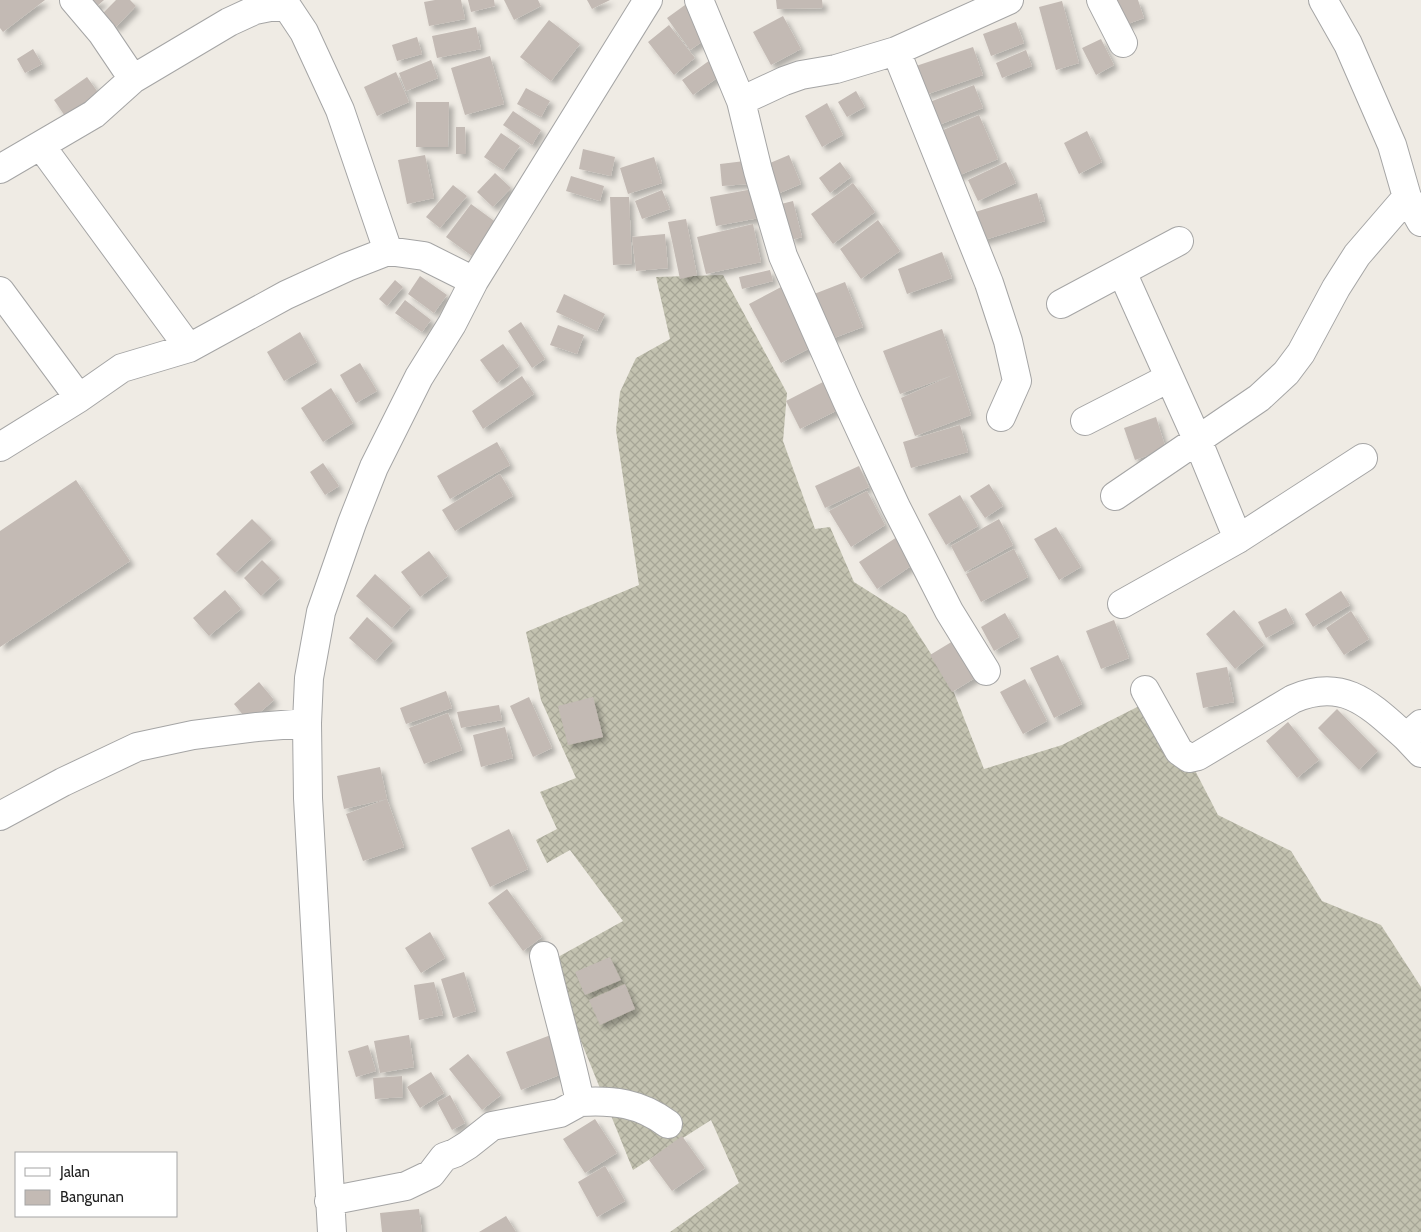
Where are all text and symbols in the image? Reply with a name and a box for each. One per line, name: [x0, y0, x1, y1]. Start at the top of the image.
legend: [15, 1152, 178, 1217]
text: Jalan: [59, 1163, 90, 1181]
text: Bangunan: [60, 1188, 124, 1206]

